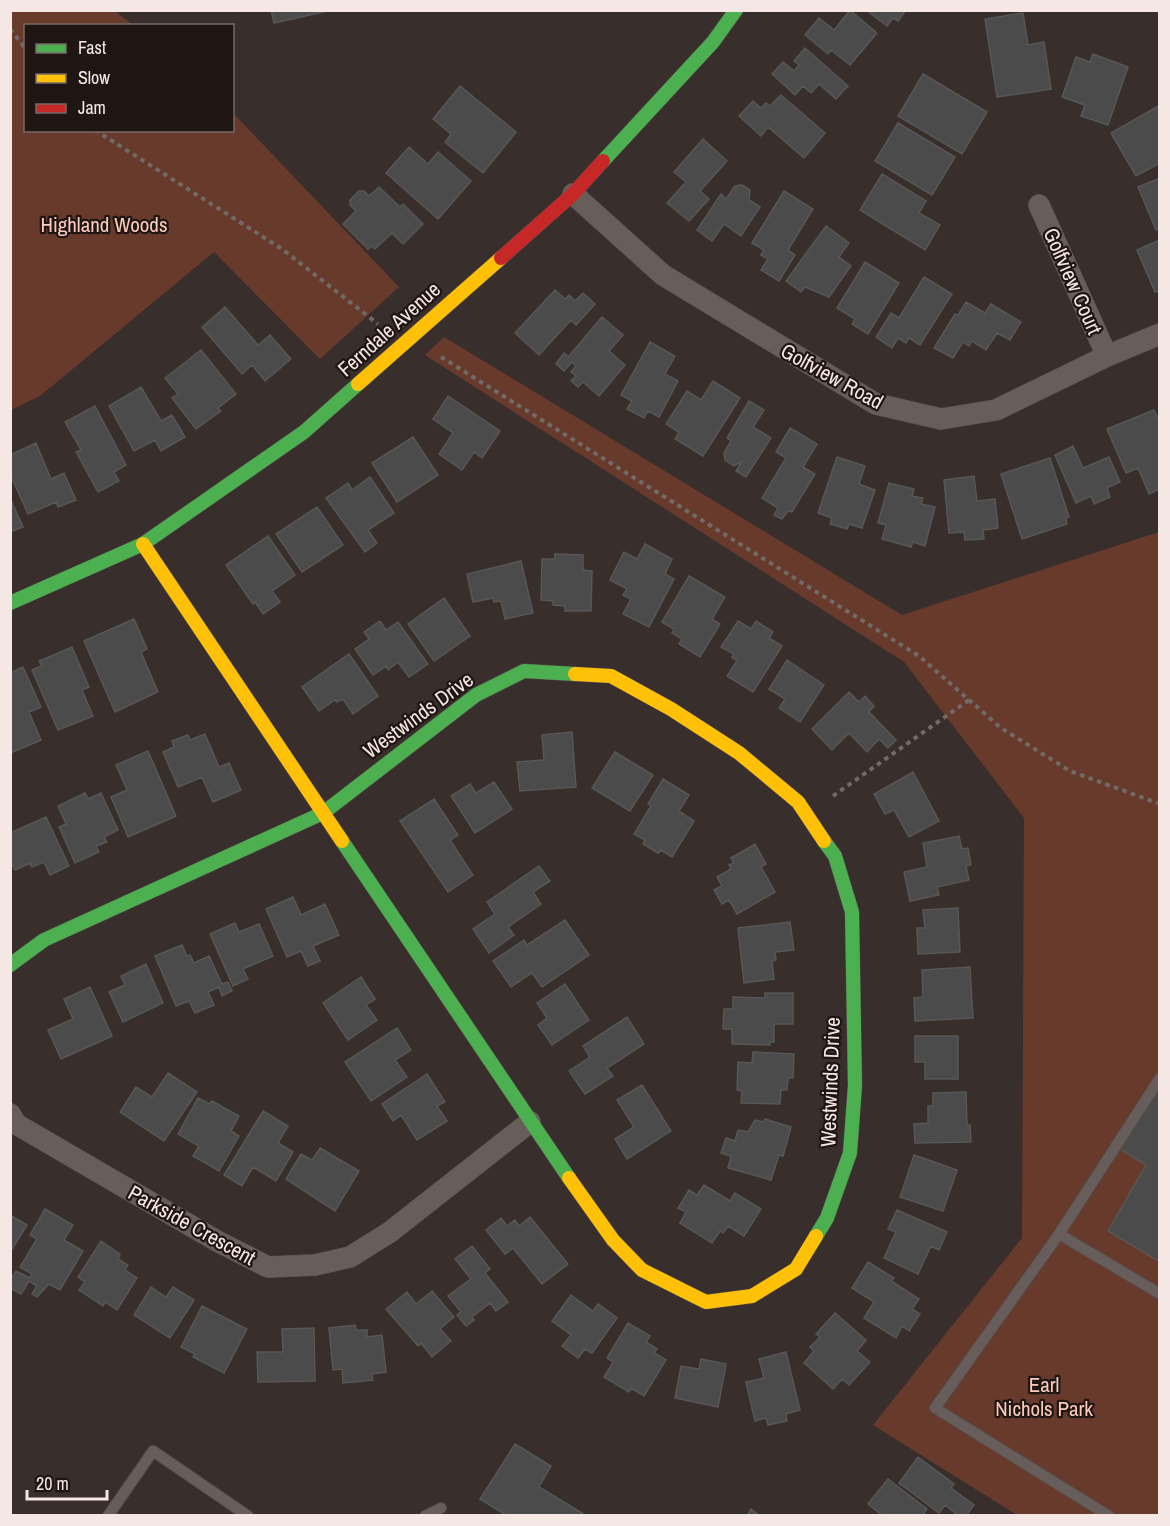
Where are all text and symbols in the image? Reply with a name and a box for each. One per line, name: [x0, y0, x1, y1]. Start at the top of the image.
legend: [24, 24, 234, 132]
text: Fast: [78, 35, 106, 60]
text: Slow: [78, 65, 110, 90]
text: Jam: [78, 95, 106, 120]
park label: Highland Woods: [40, 210, 168, 239]
street label: Golfview Court: [1037, 223, 1109, 339]
street label: Ferndale Avenue: [331, 275, 447, 383]
street label: Golfview Road: [776, 336, 888, 416]
street label: Westwinds Drive: [357, 665, 479, 765]
street label: Westwinds Drive: [813, 1017, 847, 1147]
street label: Parkside Crescent: [123, 1178, 261, 1272]
park label: Earl Nichols Park: [995, 1370, 1093, 1423]
scale bar: [27, 1463, 106, 1501]
text: 20 m: [36, 1471, 69, 1496]

